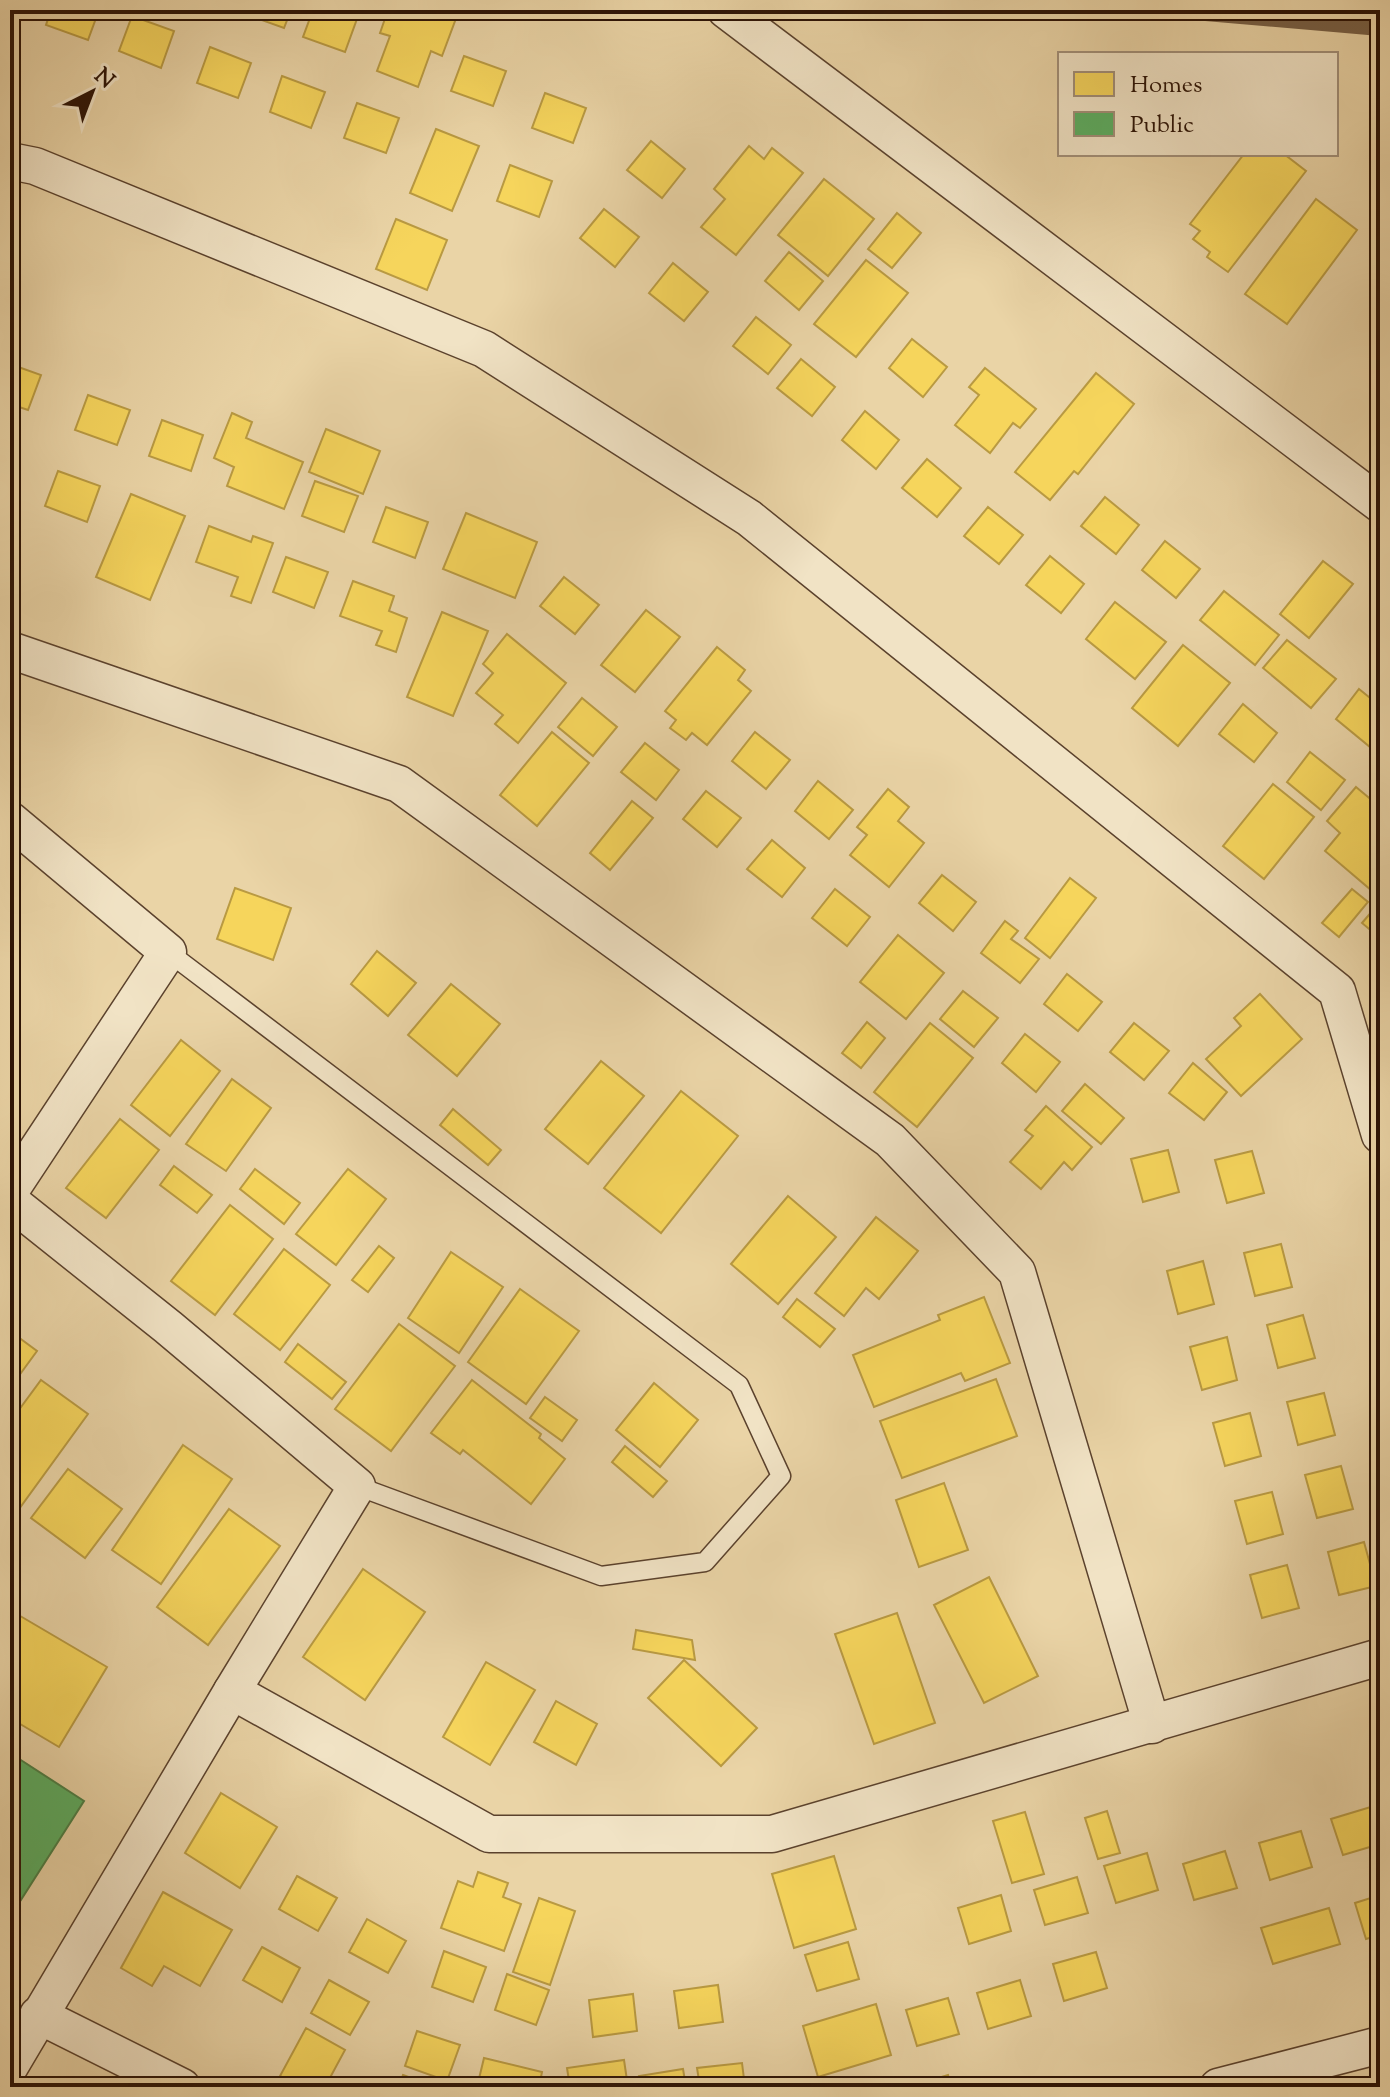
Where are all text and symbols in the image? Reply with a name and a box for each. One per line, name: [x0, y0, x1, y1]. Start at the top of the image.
north arrow: [52, 52, 132, 132]
legend: [1058, 52, 1338, 156]
text: N: [86, 62, 121, 97]
text: Homes: [1130, 69, 1202, 103]
text: Public: [1130, 109, 1194, 143]

